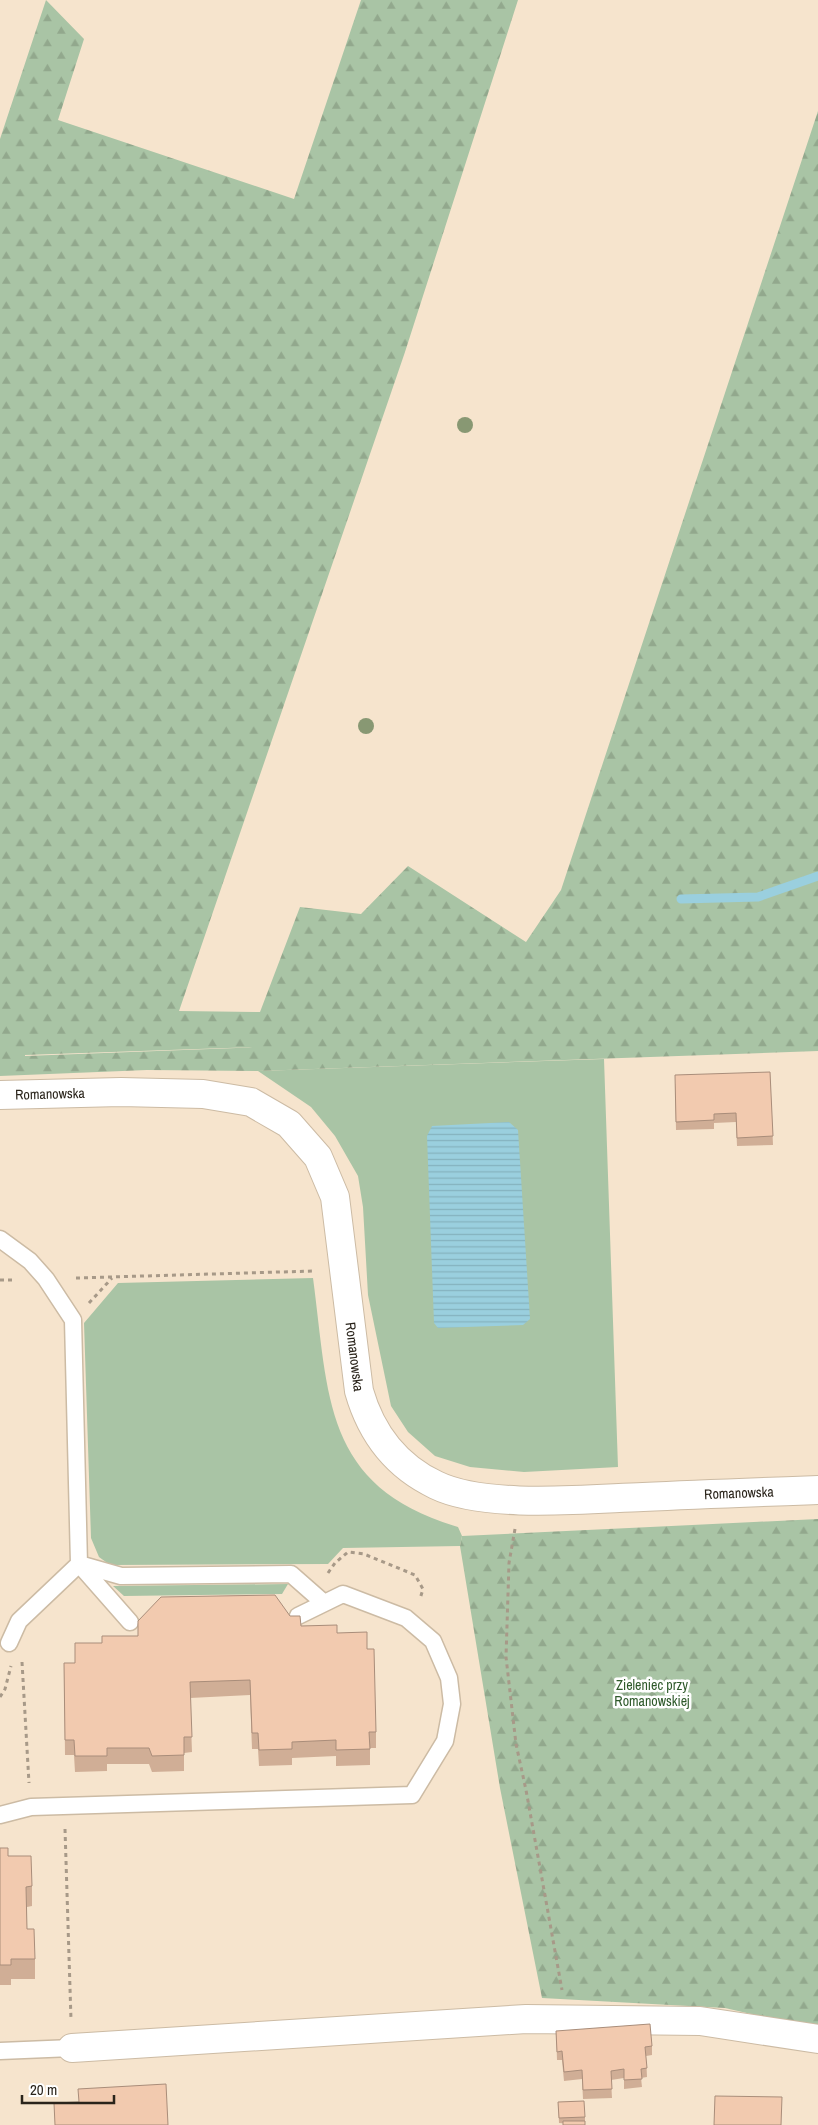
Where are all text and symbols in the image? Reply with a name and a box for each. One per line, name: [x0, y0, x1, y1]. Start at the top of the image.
street label: Romanowska: [15, 1084, 86, 1104]
street label: Romanowska: [342, 1321, 368, 1393]
street label: Romanowska: [704, 1483, 775, 1503]
park label: Zieleniec przy Romanowskiej: [614, 1676, 690, 1710]
scale bar: [22, 2072, 115, 2104]
text: 20 m: [30, 2079, 57, 2100]

